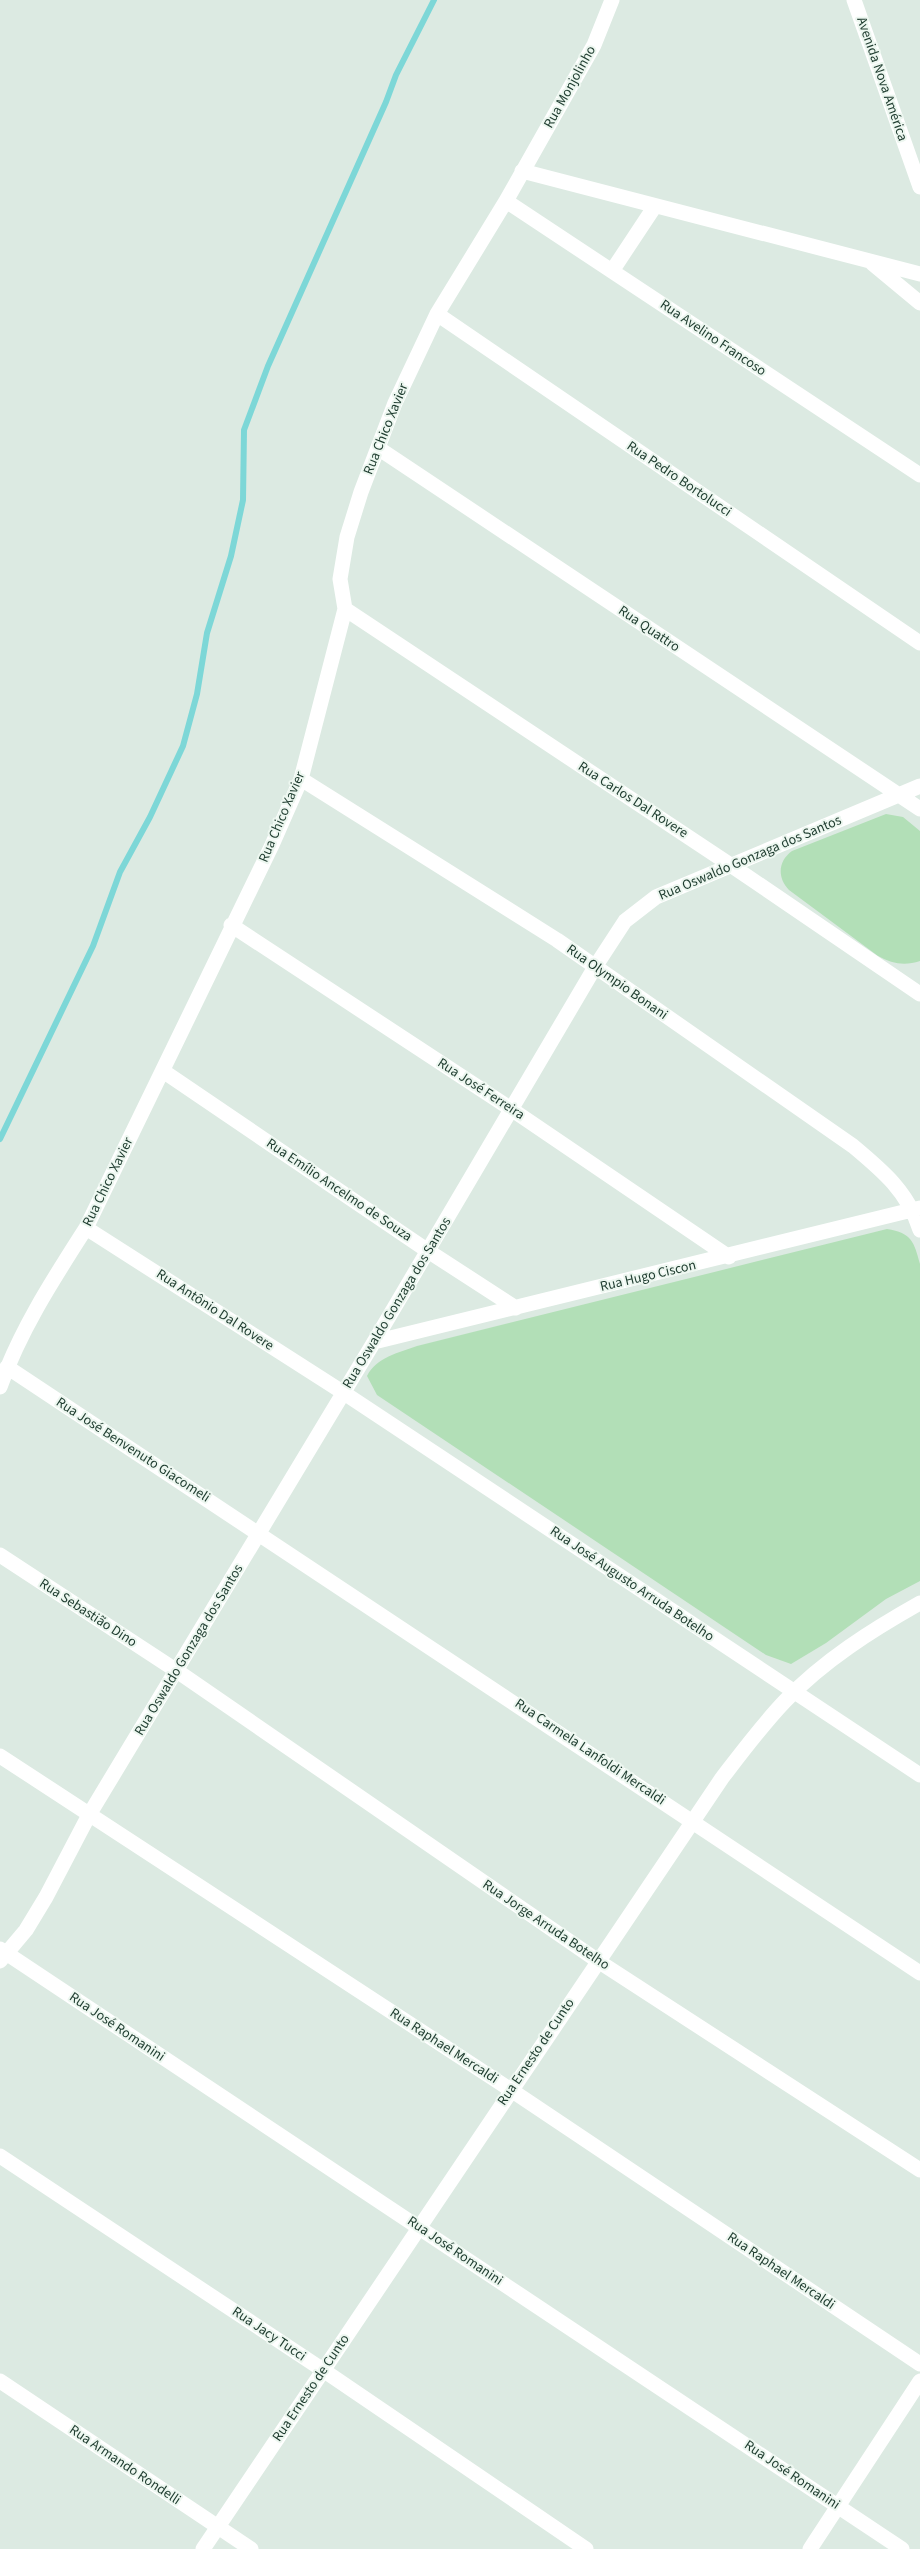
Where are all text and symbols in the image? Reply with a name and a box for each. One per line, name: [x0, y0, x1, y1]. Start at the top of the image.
street label: Avenida Nova América: [851, 14, 913, 144]
street label: Rua Monjolinho: [539, 42, 601, 132]
street label: Rua Avelino Francoso: [656, 295, 770, 381]
street label: Rua Chico Xavier: [359, 380, 413, 478]
street label: Rua Pedro Bortolucci: [623, 436, 735, 522]
street label: Rua Quattro: [614, 601, 684, 657]
street label: Rua Carlos Dal Rovere: [574, 757, 692, 843]
street label: Rua Chico Xavier: [254, 768, 310, 865]
street label: Rua Oswaldo Gonzaga dos Santos: [656, 810, 845, 906]
street label: Rua Olympio Bonani: [562, 939, 672, 1025]
street label: Rua José Ferreira: [433, 1053, 529, 1125]
street label: Rua Chico Xavier: [78, 1134, 138, 1230]
street label: Rua Emílio Ancelmo de Souza: [262, 1134, 416, 1246]
street label: Rua Oswaldo Gonzaga dos Santos: [338, 1213, 456, 1392]
street label: Rua Hugo Ciscon: [598, 1255, 698, 1297]
street label: Rua Antônio Dal Rovere: [152, 1264, 278, 1356]
street label: Rua José Benvenuto Giacomeli: [52, 1393, 214, 1507]
street label: Rua José Augusto Arruda Botelho: [546, 1521, 718, 1647]
street label: Rua Oswaldo Gonzaga dos Santos: [130, 1560, 248, 1739]
street label: Rua Sebastião Dino: [35, 1574, 141, 1652]
street label: Rua Carmela Lanfoldi Mercaldi: [511, 1694, 669, 1810]
street label: Rua Jorge Arruda Botelho: [478, 1875, 614, 1975]
street label: Rua José Romanini: [65, 1988, 169, 2066]
street label: Rua Ernesto de Cunto: [493, 1994, 579, 2110]
street label: Rua Raphael Mercaldi: [386, 2003, 502, 2089]
street label: Rua José Romanini: [403, 2212, 507, 2290]
street label: Rua Raphael Mercaldi: [723, 2227, 839, 2315]
street label: Rua Jacy Tucci: [228, 2302, 310, 2366]
street label: Rua Ernesto de Cunto: [268, 2330, 354, 2446]
street label: Rua Armando Rondelli: [65, 2420, 185, 2510]
street label: Rua José Romanini: [740, 2436, 844, 2514]

